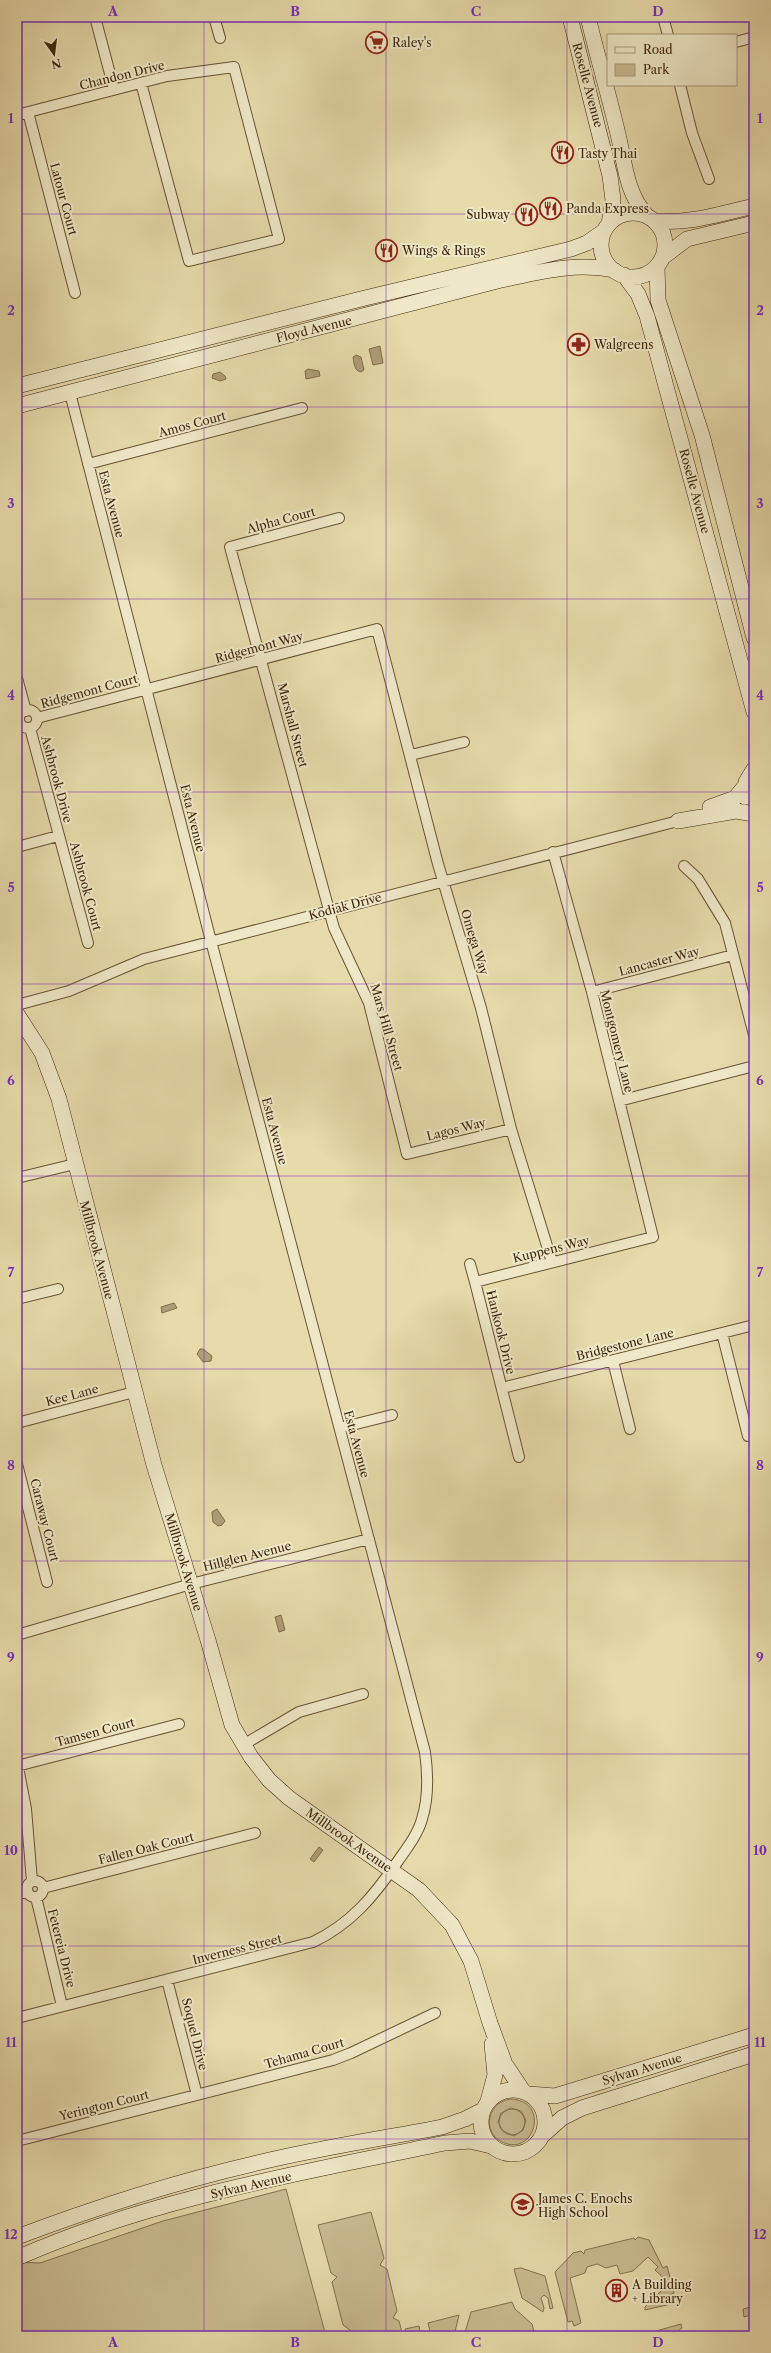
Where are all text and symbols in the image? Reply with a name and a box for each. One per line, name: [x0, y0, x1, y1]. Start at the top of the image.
text: A: [107, 3, 119, 19]
text: B: [290, 3, 300, 19]
text: C: [471, 3, 481, 19]
text: D: [652, 3, 664, 19]
supermarket icon: Raley's: [363, 29, 389, 55]
north arrow: [34, 34, 74, 74]
legend: [607, 34, 737, 86]
place label: Raley's: [392, 35, 432, 50]
street label: Roselle Avenue: [569, 41, 607, 129]
text: Road: [643, 42, 673, 57]
text: N: [50, 56, 63, 72]
street label: Chandon Drive: [78, 57, 166, 93]
text: Park: [643, 62, 670, 77]
text: 1: [8, 110, 14, 126]
text: 1: [757, 110, 763, 126]
restaurant icon: Tasty Thai: [550, 140, 576, 166]
place label: Tasty Thai: [578, 146, 638, 161]
street label: Latour Court: [47, 161, 81, 238]
restaurant icon: Panda Express: [538, 195, 564, 221]
restaurant icon: Subway: [513, 201, 539, 227]
place label: Panda Express: [566, 201, 649, 216]
place label: Subway: [466, 207, 510, 222]
restaurant icon: Wings & Rings: [374, 237, 400, 263]
place label: Wings & Rings: [401, 243, 485, 258]
text: 2: [7, 302, 15, 318]
text: 2: [756, 302, 764, 318]
street label: Floyd Avenue: [275, 312, 354, 346]
pharmacy icon: Walgreens: [565, 331, 591, 357]
place label: Walgreens: [593, 337, 653, 352]
street label: Amos Court: [156, 408, 228, 440]
street label: Roselle Avenue: [676, 447, 714, 535]
street label: Esta Avenue: [96, 469, 128, 540]
text: 3: [7, 495, 15, 511]
text: 3: [756, 495, 764, 511]
street label: Alpha Court: [244, 503, 318, 537]
street label: Ridgemont Way: [213, 628, 305, 666]
street label: Ridgemont Court: [39, 671, 140, 711]
street label: Marshall Street: [275, 681, 312, 770]
text: 4: [7, 687, 15, 703]
text: 4: [756, 687, 764, 703]
street label: Ashbrook Drive: [38, 733, 76, 824]
street label: Esta Avenue: [177, 783, 209, 854]
street label: Ashbrook Court: [67, 839, 105, 933]
text: 5: [7, 879, 15, 895]
text: 5: [756, 879, 764, 895]
street label: Kodiak Drive: [307, 889, 383, 923]
street label: Omega Way: [458, 907, 492, 977]
street label: Lancaster Way: [617, 943, 701, 979]
street label: Mars Hill Street: [367, 982, 407, 1073]
street label: Montgomery Lane: [597, 988, 637, 1094]
text: 6: [7, 1072, 15, 1088]
text: 6: [756, 1072, 764, 1088]
street label: Esta Avenue: [259, 1096, 291, 1167]
street label: Lagos Way: [425, 1114, 488, 1144]
street label: Millbrook Avenue: [77, 1199, 117, 1301]
street label: Kuppens Way: [511, 1232, 591, 1266]
text: 7: [8, 1264, 15, 1280]
text: 7: [757, 1264, 764, 1280]
street label: Hankook Drive: [483, 1288, 519, 1376]
street label: Bridgestone Lane: [575, 1325, 676, 1363]
street label: Kee Lane: [44, 1381, 100, 1409]
street label: Esta Avenue: [341, 1409, 373, 1480]
text: 8: [7, 1457, 15, 1473]
text: 8: [756, 1457, 764, 1473]
street label: Caraway Court: [27, 1477, 63, 1564]
street label: Millbrook Avenue: [162, 1511, 206, 1613]
street label: Hillglen Avenue: [201, 1538, 293, 1574]
text: 9: [7, 1649, 15, 1665]
text: 9: [756, 1649, 764, 1665]
street label: Tamsen Court: [54, 1714, 137, 1750]
street label: Millbrook Avenue: [303, 1805, 395, 1876]
street label: Fallen Oak Court: [97, 1829, 196, 1867]
text: 10: [4, 1842, 18, 1858]
text: 10: [753, 1842, 767, 1858]
street label: Fetereia Drive: [45, 1907, 79, 1989]
street label: Inverness Street: [191, 1930, 284, 1967]
street label: Soquel Drive: [179, 1996, 211, 2072]
text: 11: [5, 2034, 17, 2050]
street label: Tehama Court: [262, 2034, 346, 2072]
text: 11: [754, 2034, 766, 2050]
street label: Sylvan Avenue: [600, 2050, 684, 2088]
street label: Yerington Court: [57, 2086, 151, 2124]
street label: Sylvan Avenue: [209, 2168, 293, 2202]
place label: James C. Enochs High School: [536, 2191, 633, 2220]
school or university icon: James C. Enochs High School: [509, 2192, 535, 2218]
text: 12: [4, 2226, 18, 2242]
text: 12: [753, 2226, 767, 2242]
place label: A Building + Library: [631, 2277, 692, 2306]
building icon: A Building + Library: [604, 2278, 630, 2304]
text: A: [107, 2334, 119, 2350]
text: B: [290, 2334, 300, 2350]
text: C: [471, 2334, 481, 2350]
text: D: [652, 2334, 664, 2350]

